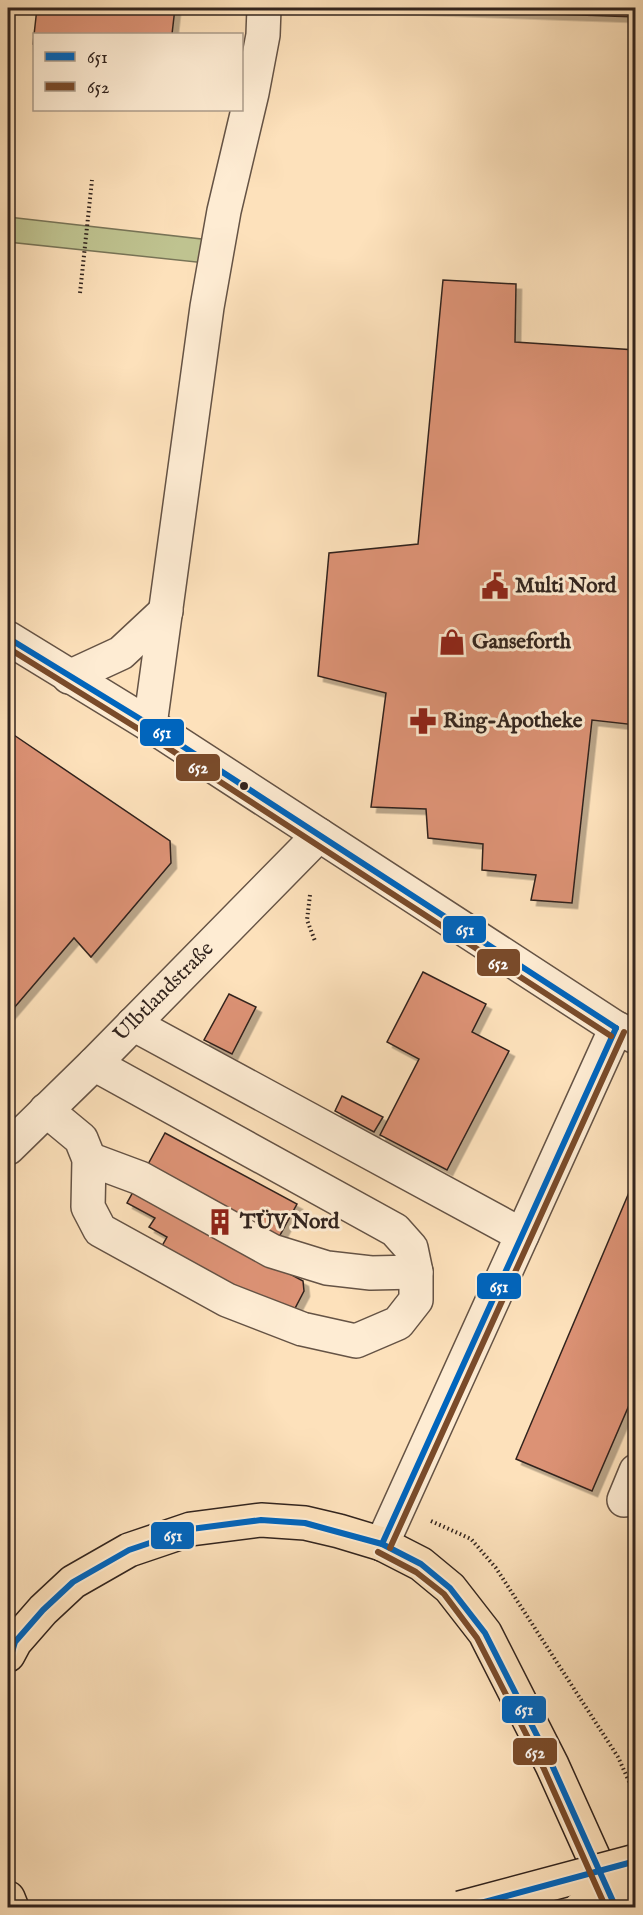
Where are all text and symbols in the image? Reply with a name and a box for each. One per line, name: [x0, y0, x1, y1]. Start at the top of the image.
legend: [33, 33, 243, 111]
text: 651: [87, 47, 108, 70]
text: 652: [87, 77, 110, 100]
public building icon: Multi Nord: [480, 571, 510, 601]
place label: Multi Nord: [515, 573, 617, 600]
shop icon: Ganseforth: [437, 627, 467, 657]
place label: Ganseforth: [472, 629, 572, 656]
pharmacy icon: Ring-Apotheke: [408, 706, 438, 736]
place label: Ring-Apotheke: [443, 708, 583, 735]
line badge: 651: [139, 718, 185, 747]
text: 651: [153, 724, 171, 744]
line badge: 652: [175, 753, 221, 782]
text: 652: [188, 759, 208, 779]
unlabelled marker: [238, 780, 250, 792]
line badge: 651: [442, 915, 487, 944]
text: 651: [456, 921, 474, 941]
street label: Ulbtlandstraße: [108, 936, 220, 1048]
line badge: 652: [476, 948, 521, 977]
text: 652: [488, 955, 508, 975]
building icon: TÜV Nord: [205, 1207, 235, 1237]
place label: TÜV Nord: [239, 1209, 340, 1236]
line badge: 651: [476, 1272, 522, 1300]
text: 651: [490, 1278, 508, 1298]
line badge: 651: [150, 1521, 195, 1550]
text: 651: [164, 1527, 182, 1547]
line badge: 651: [501, 1695, 547, 1724]
text: 651: [515, 1701, 533, 1721]
line badge: 652: [512, 1737, 558, 1766]
text: 652: [525, 1744, 545, 1764]

